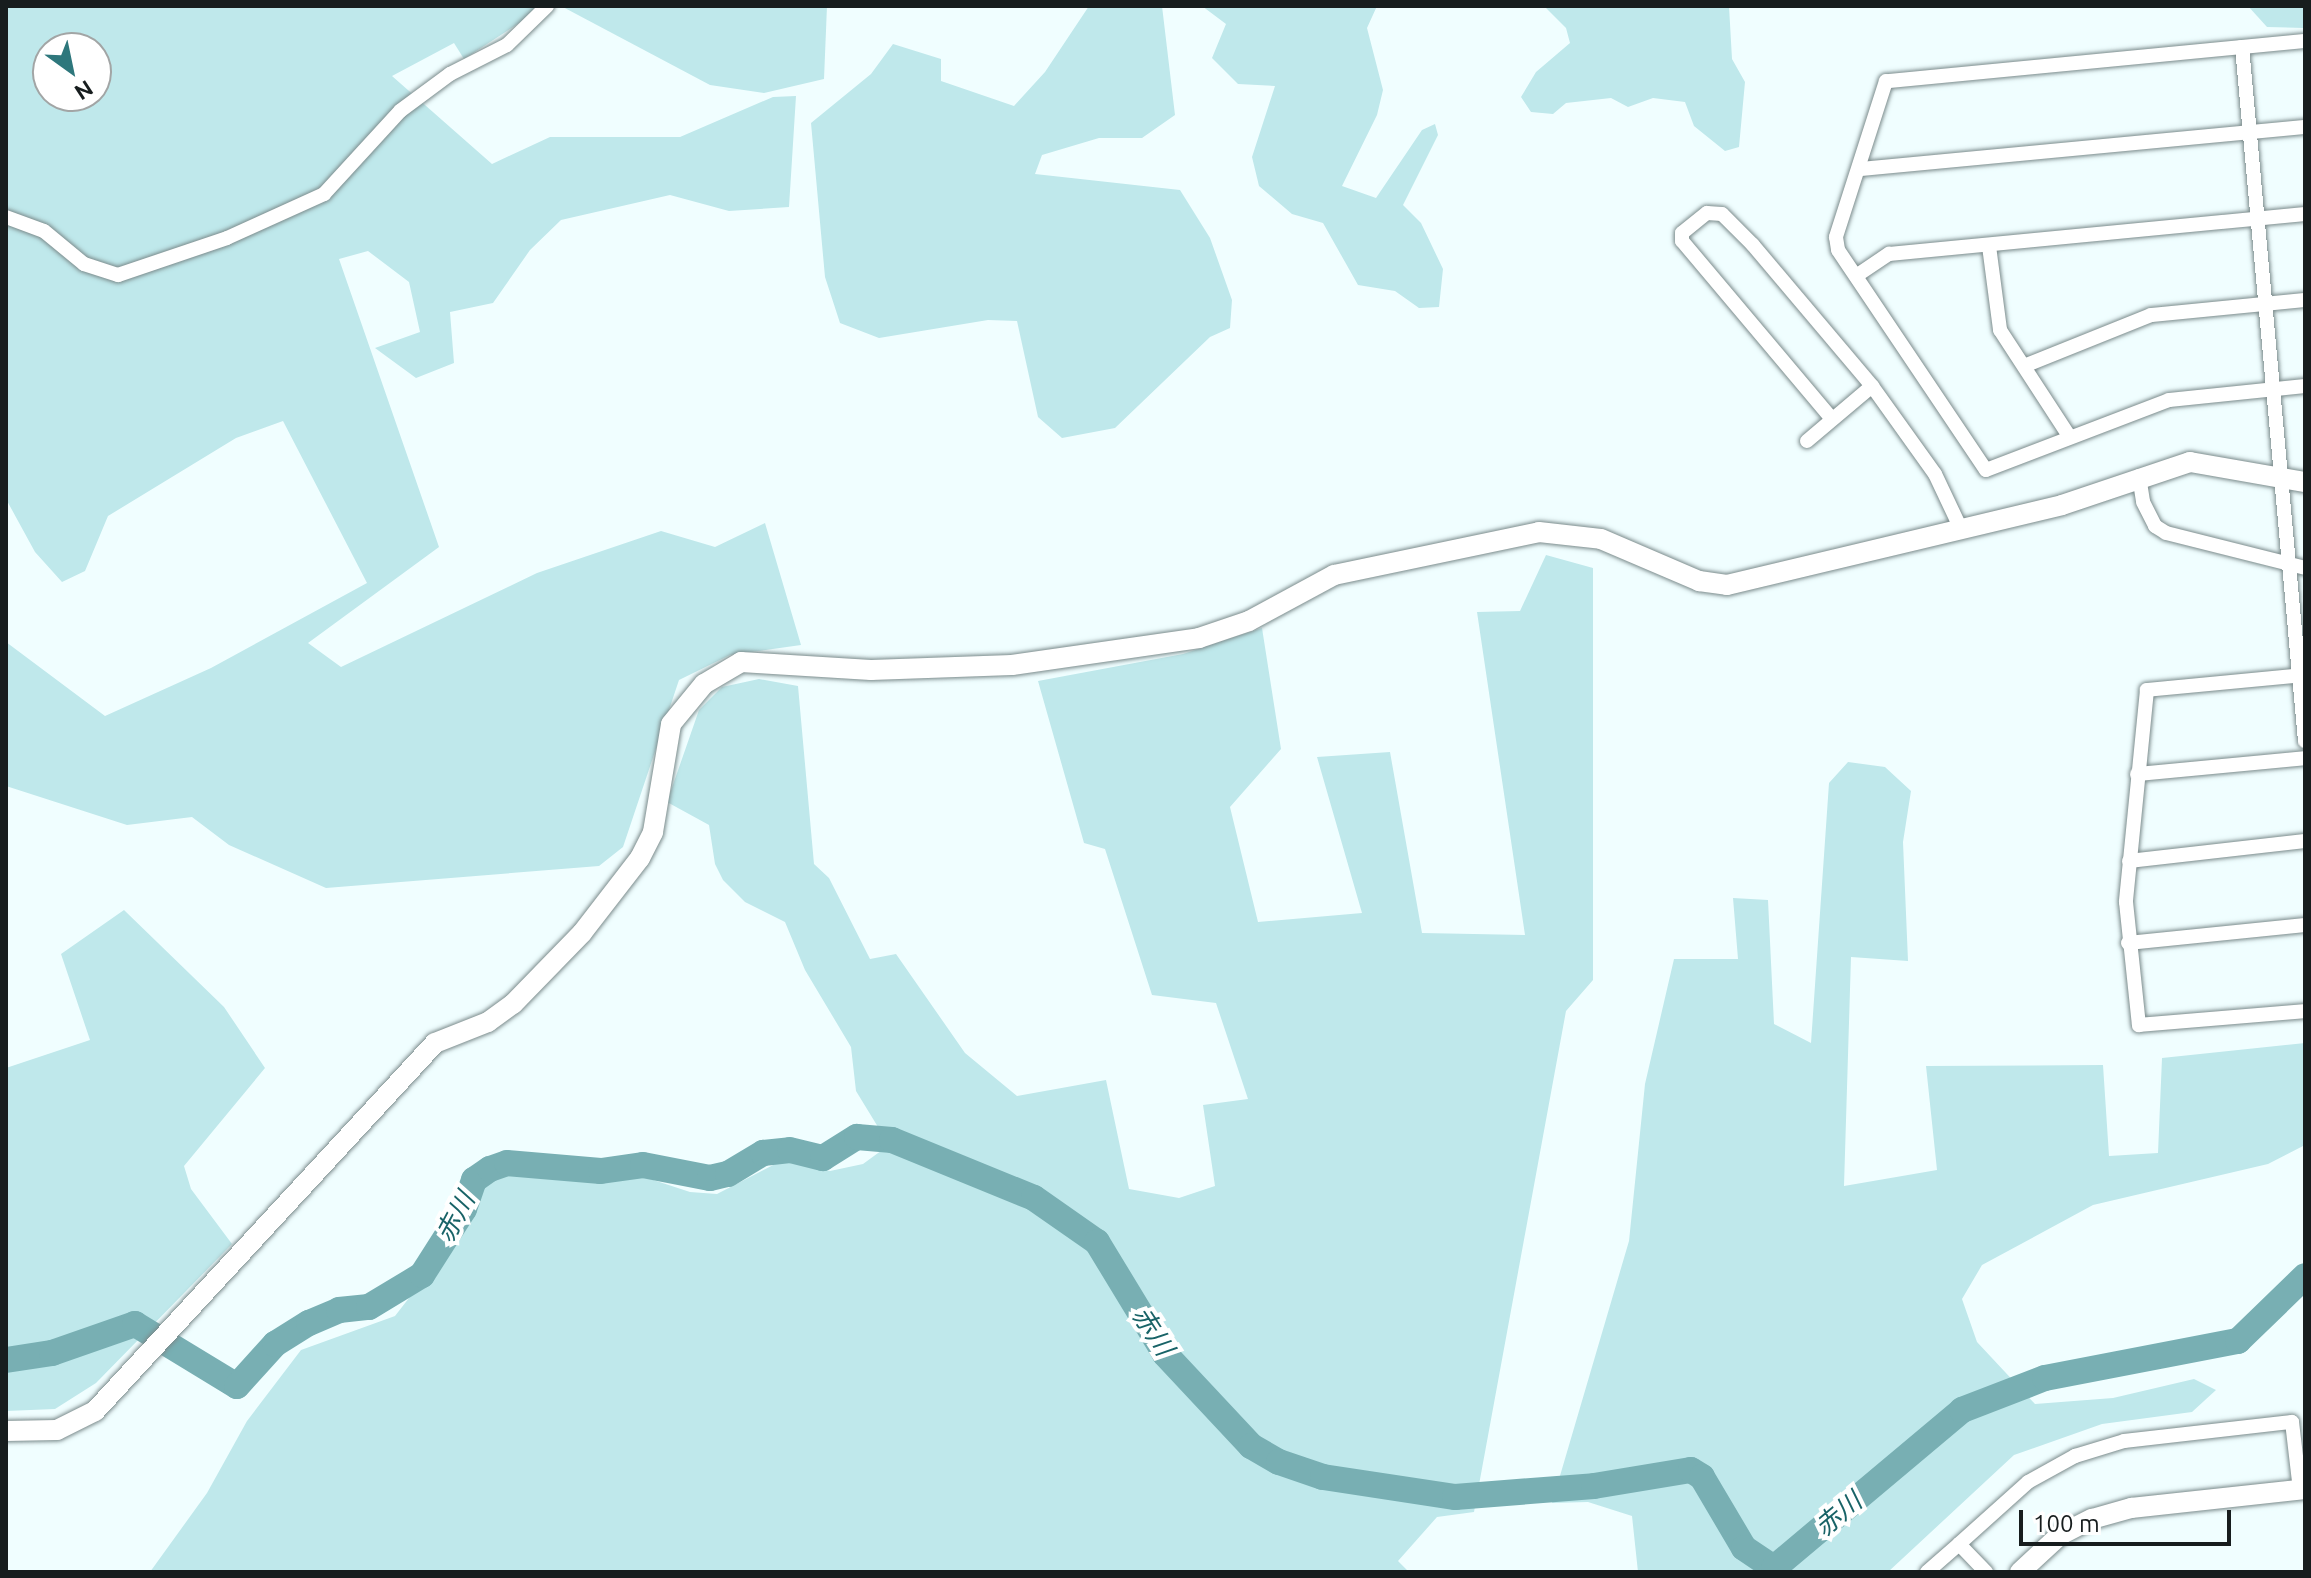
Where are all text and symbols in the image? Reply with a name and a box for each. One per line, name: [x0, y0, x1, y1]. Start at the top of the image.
north arrow: [32, 32, 112, 112]
text: N: [71, 76, 98, 106]
water label: 赤川: [429, 1187, 481, 1247]
water label: 赤川: [1126, 1301, 1180, 1361]
water label: 赤川: [1808, 1485, 1868, 1543]
scale bar: [2023, 1494, 2235, 1544]
text: 100 m: [2033, 1510, 2100, 1537]

